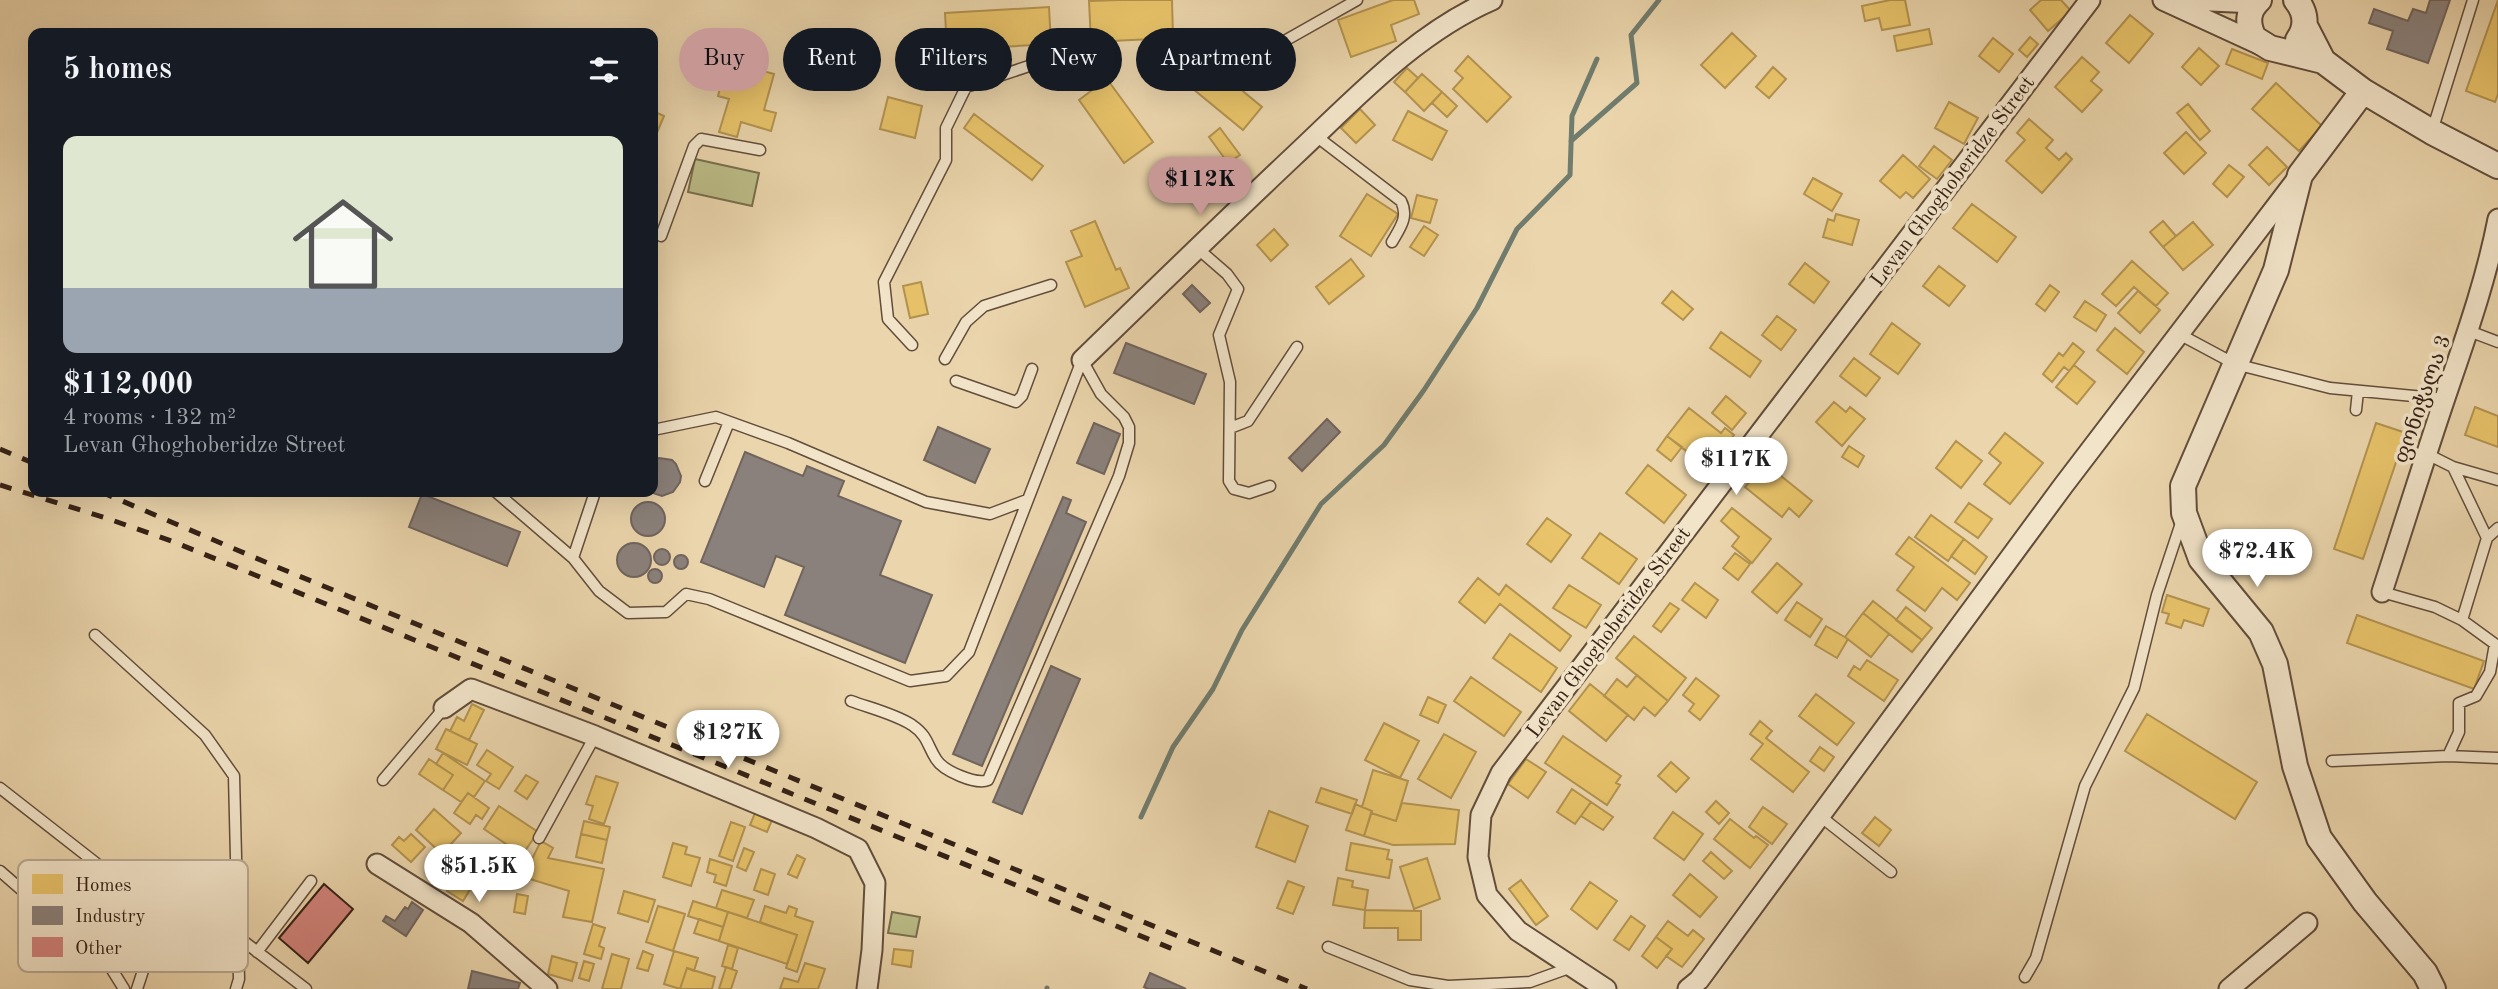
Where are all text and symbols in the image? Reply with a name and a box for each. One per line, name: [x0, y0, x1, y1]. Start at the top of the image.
chip: Buy: [679, 28, 769, 91]
chip: Rent: [783, 28, 881, 91]
chip: Filters: [895, 28, 1012, 91]
chip: New: [1026, 28, 1122, 91]
chip: Apartment: [1136, 28, 1296, 91]
icon: filters: [585, 51, 623, 89]
text: 5 homes: [63, 55, 172, 85]
street label: Levan Ghoghoberidze Street: [1867, 73, 2039, 291]
pin: $112K: [1151, 158, 1249, 217]
text: $112K: [1164, 168, 1236, 191]
icon: home: [280, 181, 406, 307]
street label: ფონიჭალა 3: [2390, 332, 2456, 467]
text: $112,000: [63, 370, 193, 400]
text: 4 rooms · 132 m²: [63, 406, 236, 429]
text: Levan Ghoghoberidze Street: [63, 434, 346, 457]
pin: $117K: [1687, 438, 1785, 497]
text: $117K: [1700, 448, 1772, 471]
street label: Levan Ghoghoberidze Street: [1523, 524, 1695, 742]
pin: $72.4K: [2200, 530, 2314, 589]
text: $72.4K: [2218, 540, 2296, 563]
pin: $127K: [679, 710, 777, 770]
text: $127K: [692, 721, 764, 744]
pin: $51.5K: [422, 844, 536, 904]
text: $51.5K: [440, 855, 518, 878]
legend: [18, 860, 248, 972]
text: Homes: [75, 877, 131, 896]
text: Industry: [75, 908, 146, 927]
text: Other: [75, 940, 122, 959]

